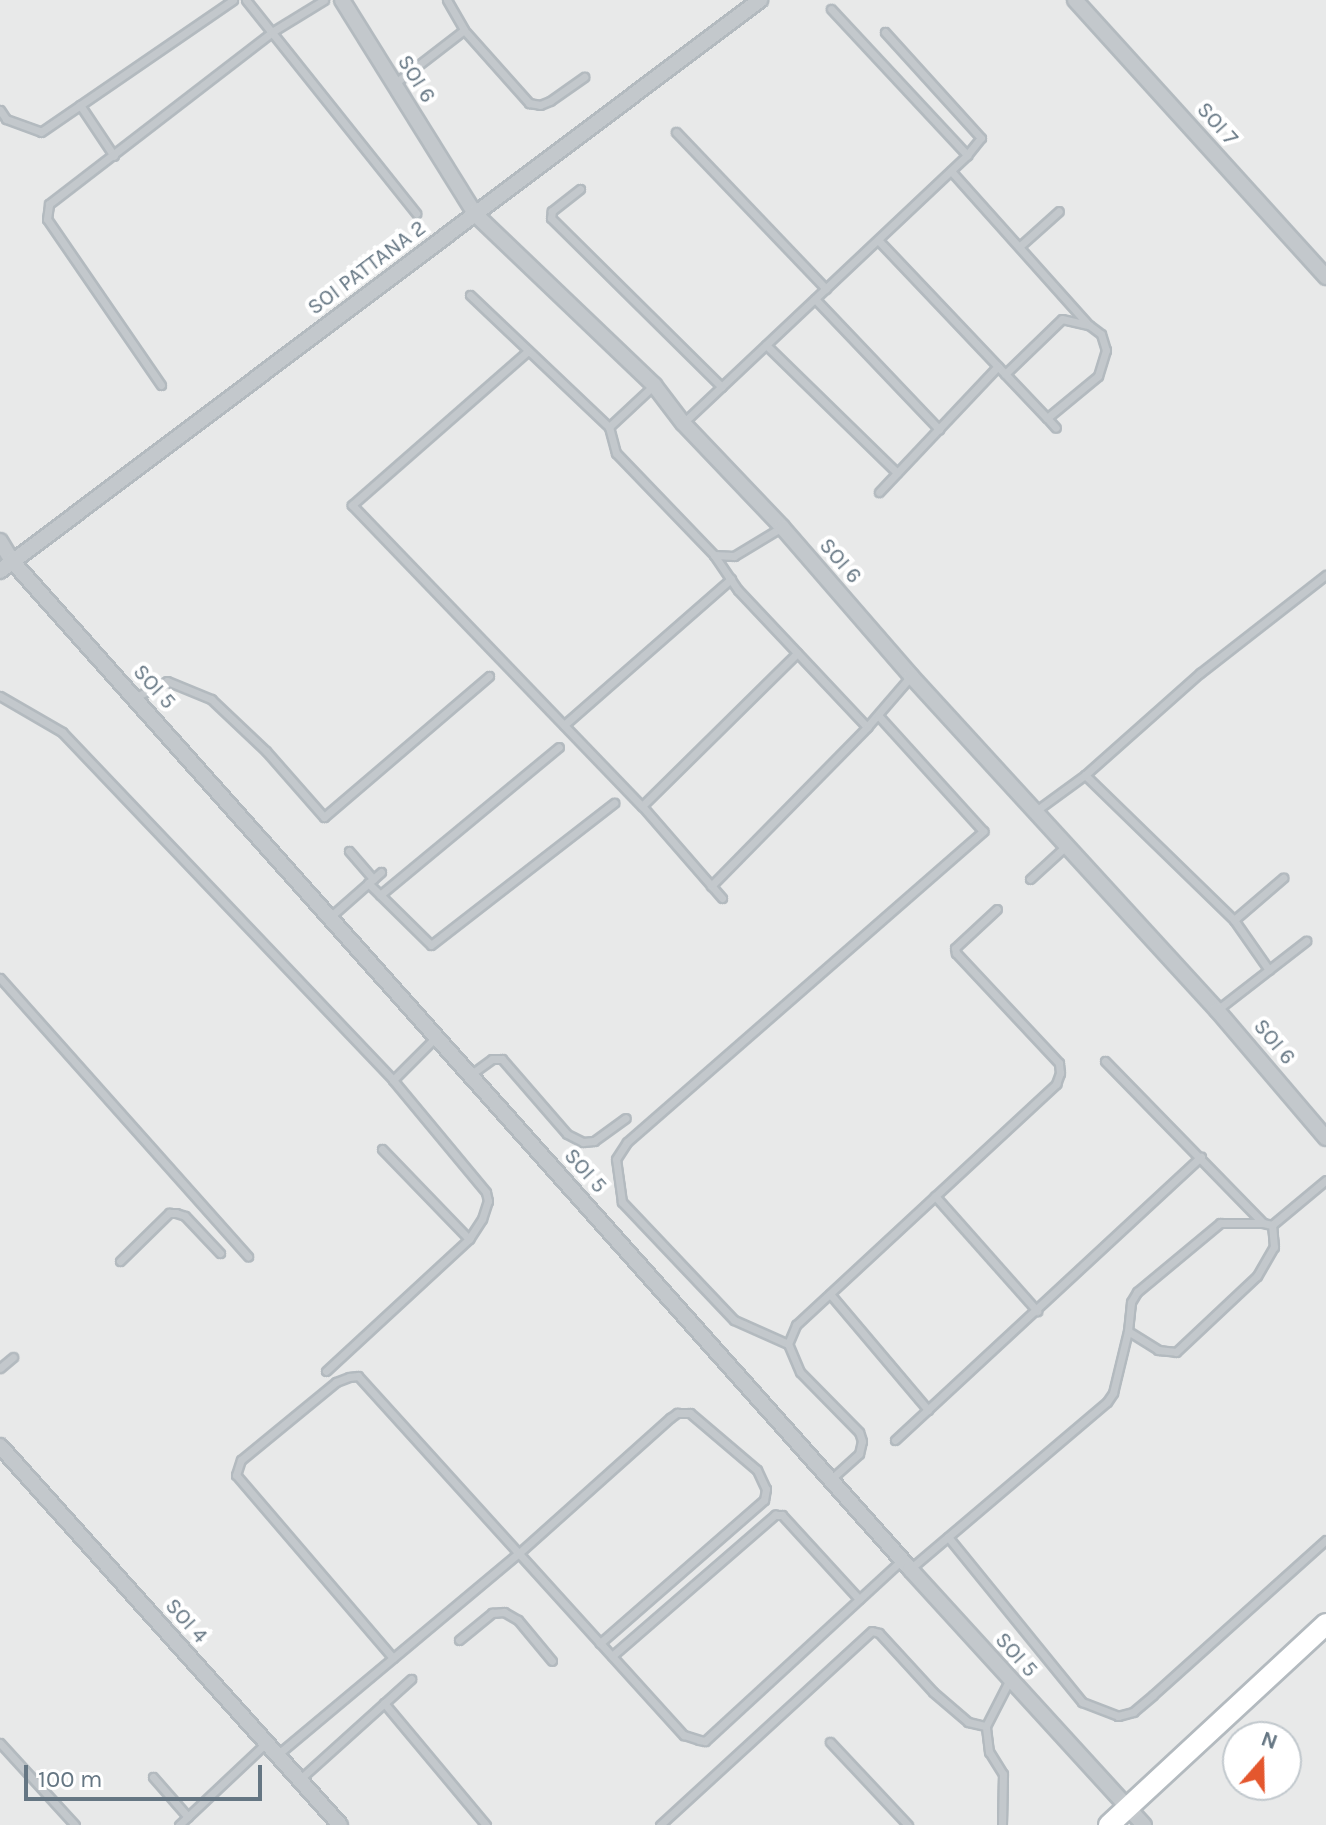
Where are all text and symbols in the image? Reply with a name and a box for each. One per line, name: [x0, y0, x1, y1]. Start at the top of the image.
street label: SOI 6: [391, 50, 441, 108]
street label: SOI 7: [1191, 97, 1243, 151]
street label: SOI PATTANA 2: [303, 215, 431, 321]
street label: SOI 6: [813, 533, 867, 589]
street label: SOI 5: [127, 659, 181, 715]
street label: SOI 6: [1247, 1014, 1301, 1070]
street label: SOI 5: [558, 1143, 612, 1199]
street label: SOI 4: [159, 1593, 213, 1649]
street label: SOI 5: [989, 1627, 1043, 1683]
north arrow: [1222, 1721, 1302, 1801]
text: N: [1258, 1725, 1281, 1755]
scale bar: [28, 1749, 266, 1799]
text: 100 m: [38, 1765, 103, 1793]

